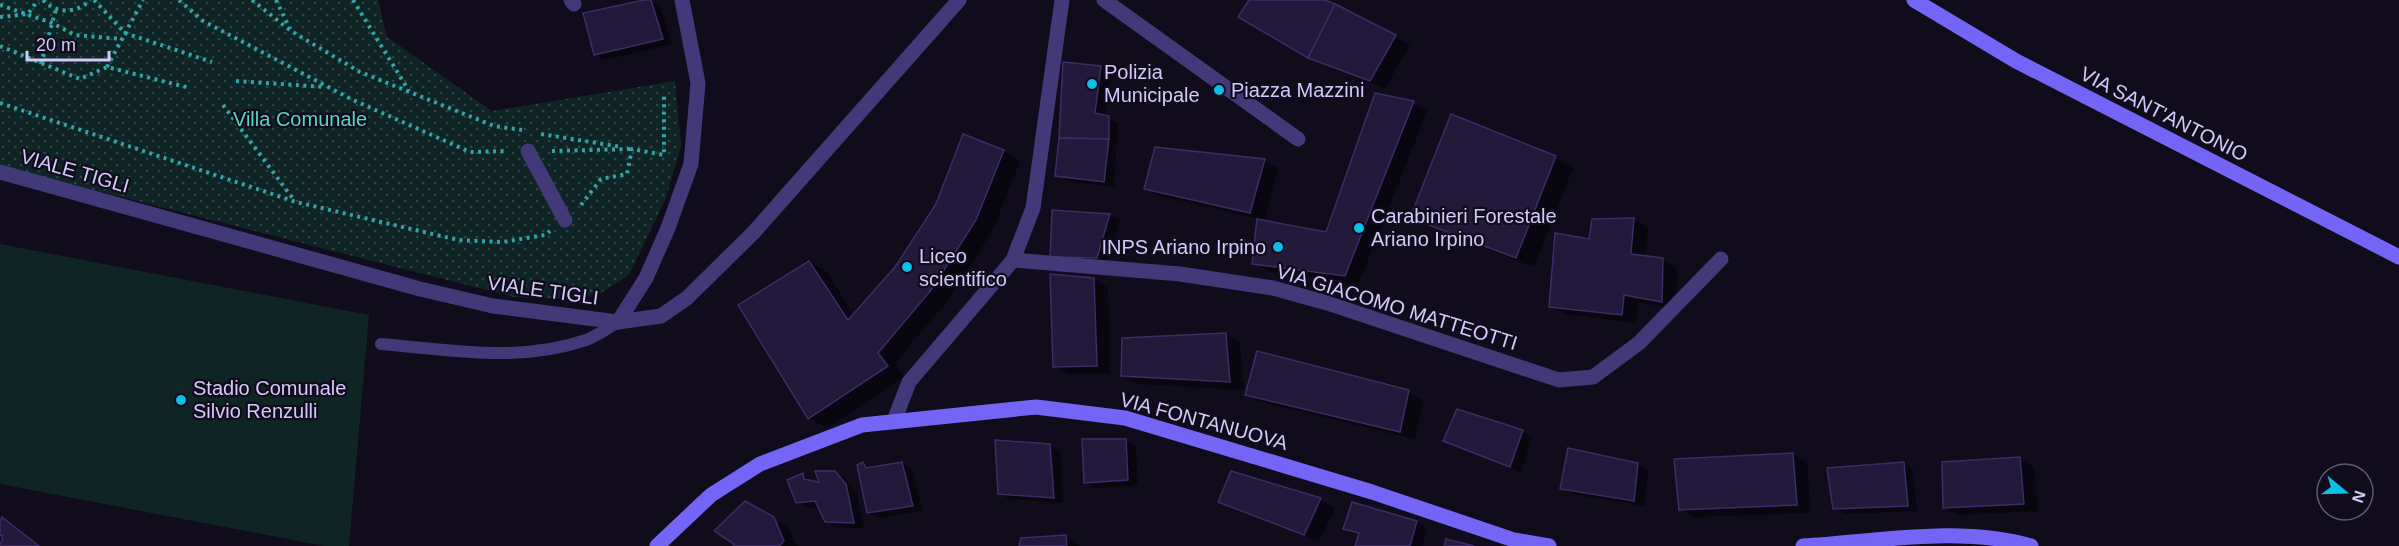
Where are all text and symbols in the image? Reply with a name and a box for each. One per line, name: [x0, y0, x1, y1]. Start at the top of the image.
scale bar: [27, 24, 110, 62]
text: 20 m: [36, 35, 76, 55]
place label: Polizia Municipale: [1104, 61, 1200, 106]
street label: VIA SANT'ANTONIO: [2077, 62, 2251, 166]
marker: Polizia Municipale: [1085, 77, 1099, 91]
place label: Piazza Mazzini: [1231, 79, 1364, 101]
marker: Piazza Mazzini: [1212, 83, 1226, 97]
park label: Villa Comunale: [233, 108, 367, 130]
street label: VIALE TIGLI: [18, 145, 132, 197]
place label: Carabinieri Forestale Ariano Irpino: [1371, 205, 1557, 250]
marker: Carabinieri Forestale Ariano Irpino: [1352, 221, 1366, 235]
place label: INPS Ariano Irpino: [1101, 236, 1266, 258]
marker: INPS Ariano Irpino: [1271, 240, 1285, 254]
place label: Liceo scientifico: [919, 245, 1007, 290]
marker: Liceo scientifico: [900, 260, 914, 274]
street label: VIA GIACOMO MATTEOTTI: [1274, 260, 1520, 354]
street label: VIALE TIGLI: [486, 271, 600, 309]
place label: Stadio Comunale Silvio Renzulli: [193, 377, 346, 422]
street label: VIA FONTANUOVA: [1118, 388, 1291, 454]
marker: Stadio Comunale Silvio Renzulli: [174, 393, 188, 407]
north arrow: [2315, 462, 2375, 522]
text: N: [2349, 488, 2369, 505]

